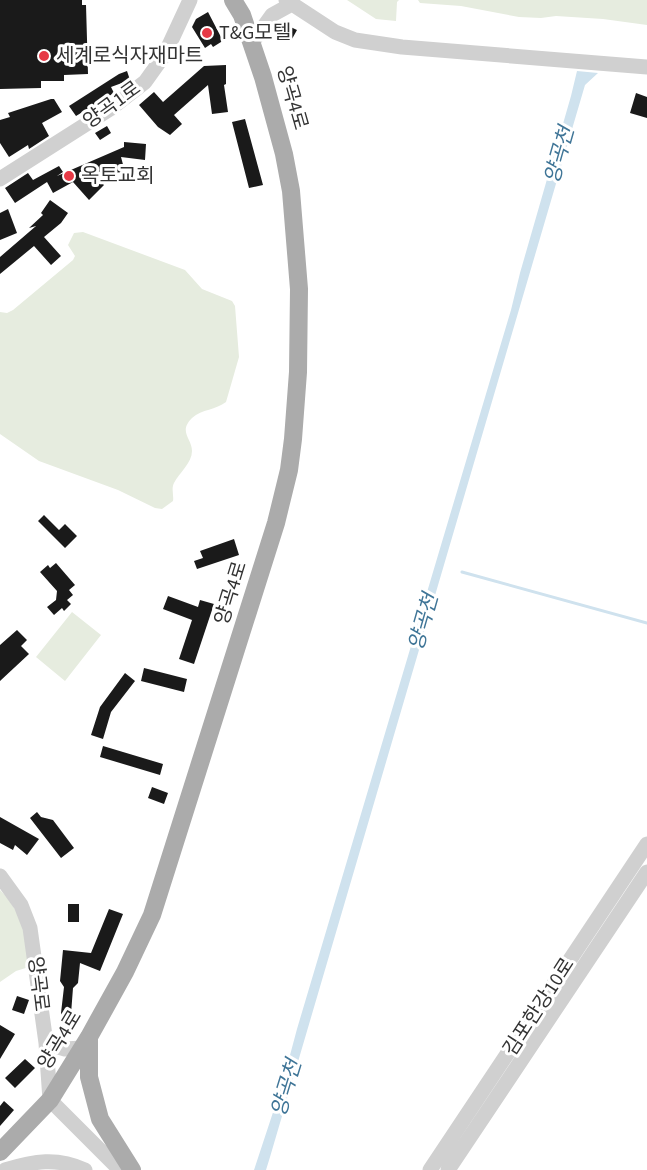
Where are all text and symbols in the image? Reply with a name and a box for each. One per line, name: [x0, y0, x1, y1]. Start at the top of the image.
place label: T&G모텔: [219, 19, 291, 47]
marker: T&G모텔: [200, 26, 214, 40]
place label: 세계로식자재마트: [56, 42, 203, 70]
marker: 세계로식자재마트: [37, 49, 51, 63]
street label: 양곡4로: [270, 63, 314, 133]
street label: 양곡1로: [77, 75, 147, 135]
water label: 양곡천: [537, 120, 582, 187]
place label: 옥토교회: [81, 162, 155, 190]
marker: 옥토교회: [62, 169, 76, 183]
street label: 양곡4로: [208, 558, 254, 628]
water label: 양곡천: [401, 587, 446, 654]
street label: 김포한강10로: [497, 952, 581, 1062]
street label: 양곡로: [21, 955, 55, 1013]
street label: 양곡4로: [31, 1005, 89, 1075]
water label: 양곡천: [263, 1053, 310, 1120]

